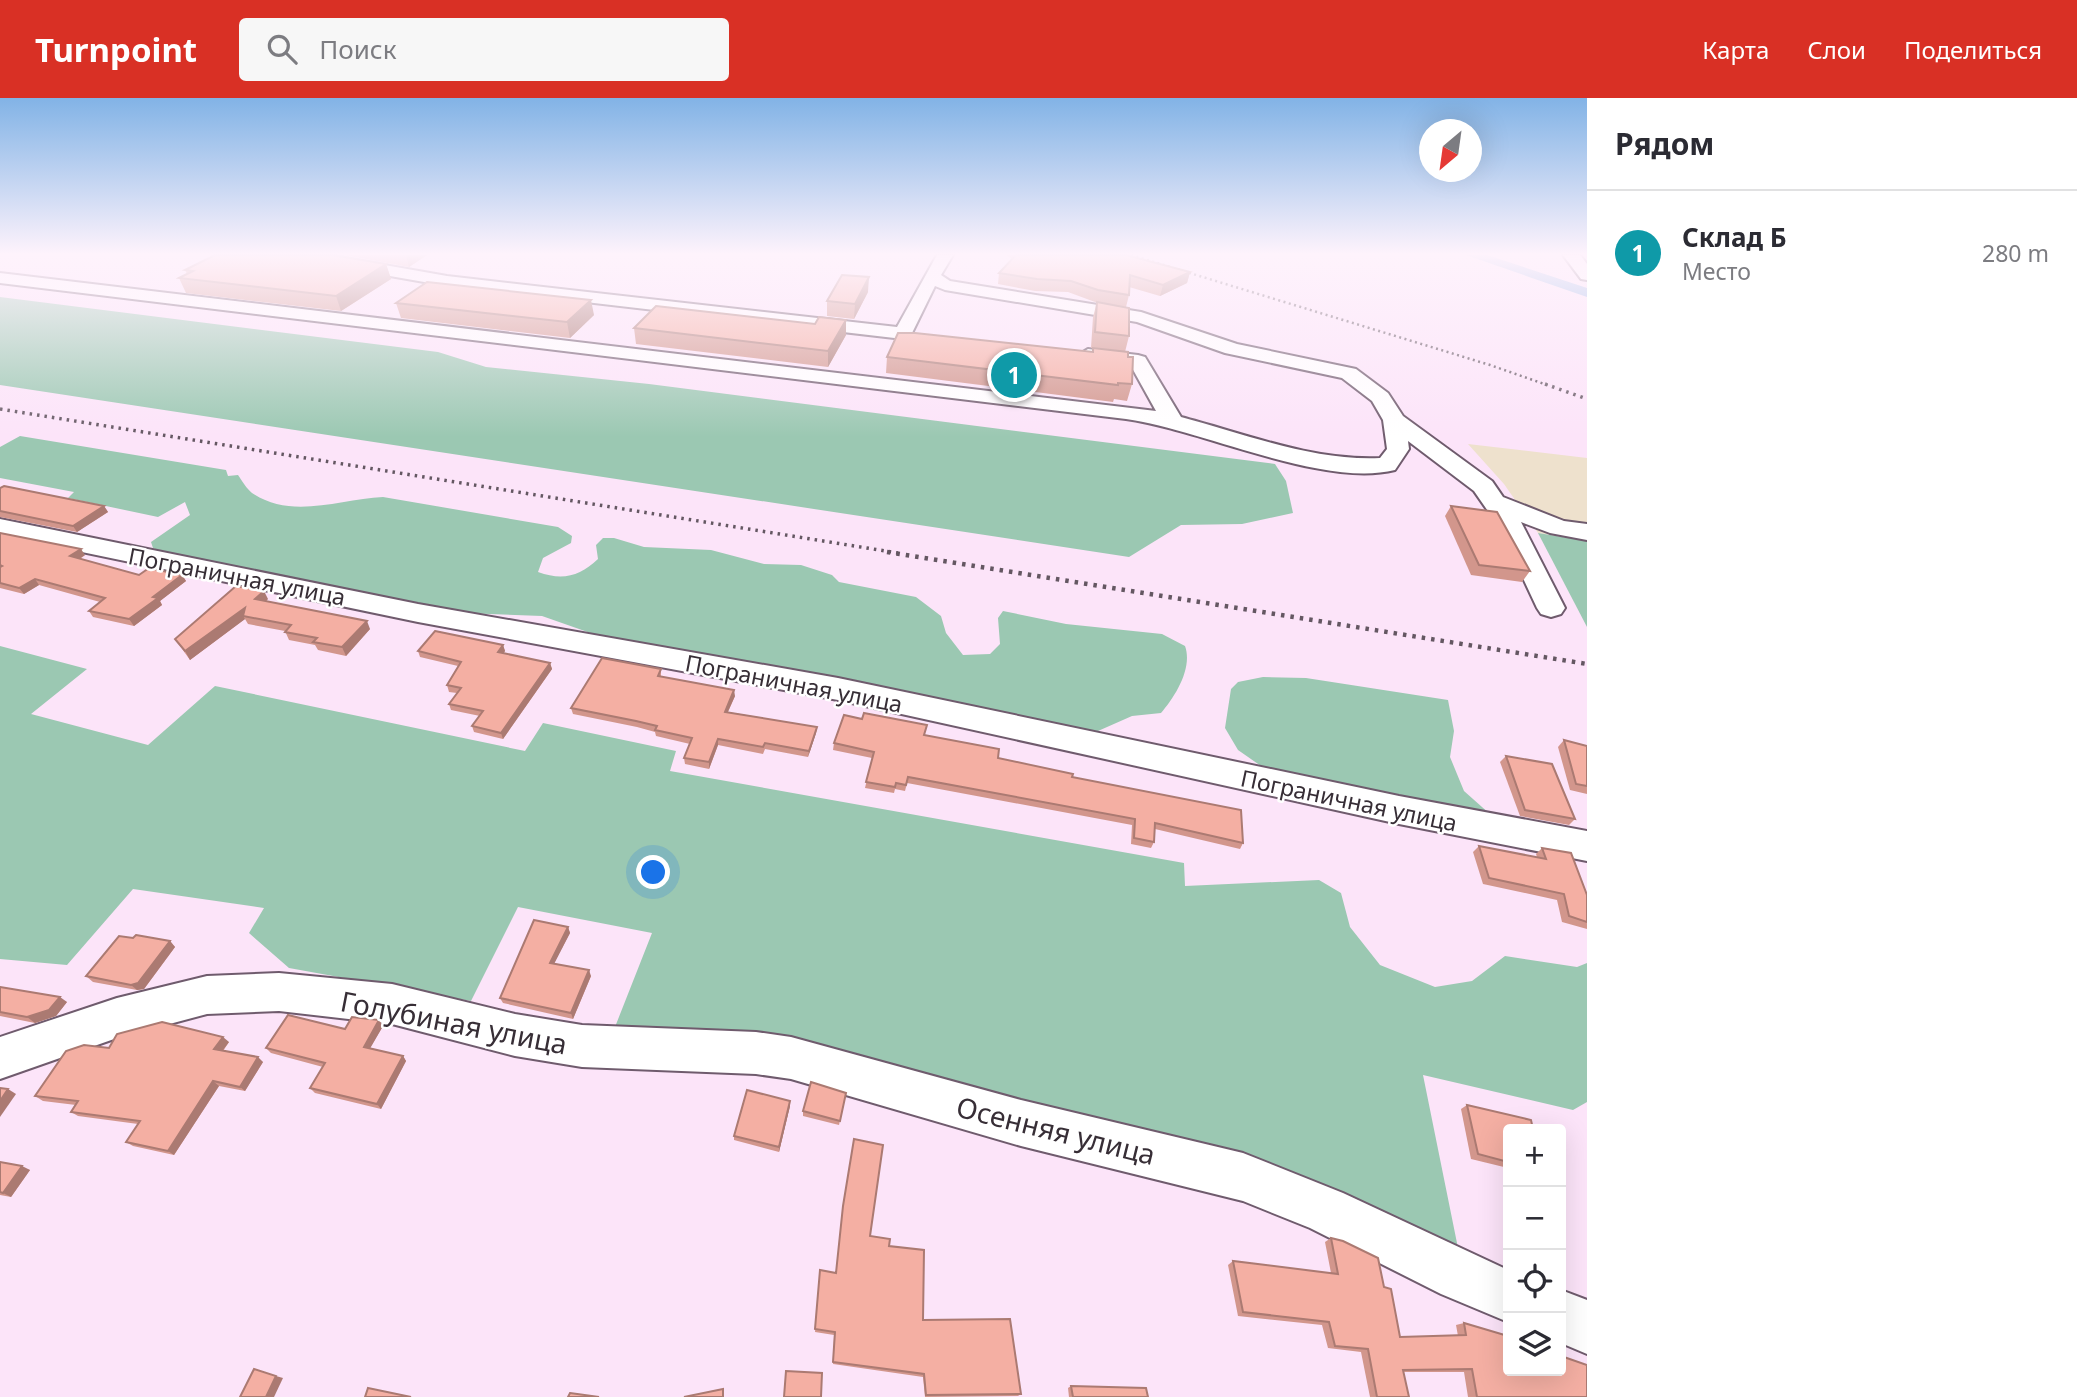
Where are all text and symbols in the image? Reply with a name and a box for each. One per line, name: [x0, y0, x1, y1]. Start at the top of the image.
search box: [239, 18, 729, 81]
text: Turnpoint: [35, 27, 197, 72]
icon: search: [263, 30, 301, 68]
text: Поиск: [319, 31, 396, 67]
text: Карта: [1702, 33, 1769, 66]
text: Слои: [1807, 33, 1866, 66]
text: Поделиться: [1904, 33, 2042, 66]
north arrow: [1419, 119, 1482, 182]
text: Рядом: [1615, 123, 1714, 164]
text: Склад Б: [1682, 219, 1787, 255]
text: 1: [1631, 237, 1645, 269]
text: 280 m: [1982, 237, 2049, 269]
text: Место: [1682, 255, 1751, 287]
pin: 1: [991, 349, 1037, 401]
street label: Пограничная улица: [126, 539, 348, 613]
street label: Пограничная улица: [683, 646, 905, 720]
street label: Пограничная улица: [1238, 761, 1460, 839]
your location: [636, 855, 670, 889]
street label: Голубиная улица: [337, 981, 571, 1063]
street label: Осенняя улица: [953, 1087, 1159, 1173]
map controls: [1503, 1124, 1566, 1376]
button: +: [1503, 1124, 1566, 1187]
button: −: [1503, 1187, 1566, 1250]
button: locate: [1503, 1250, 1566, 1313]
button: layers: [1503, 1313, 1566, 1376]

